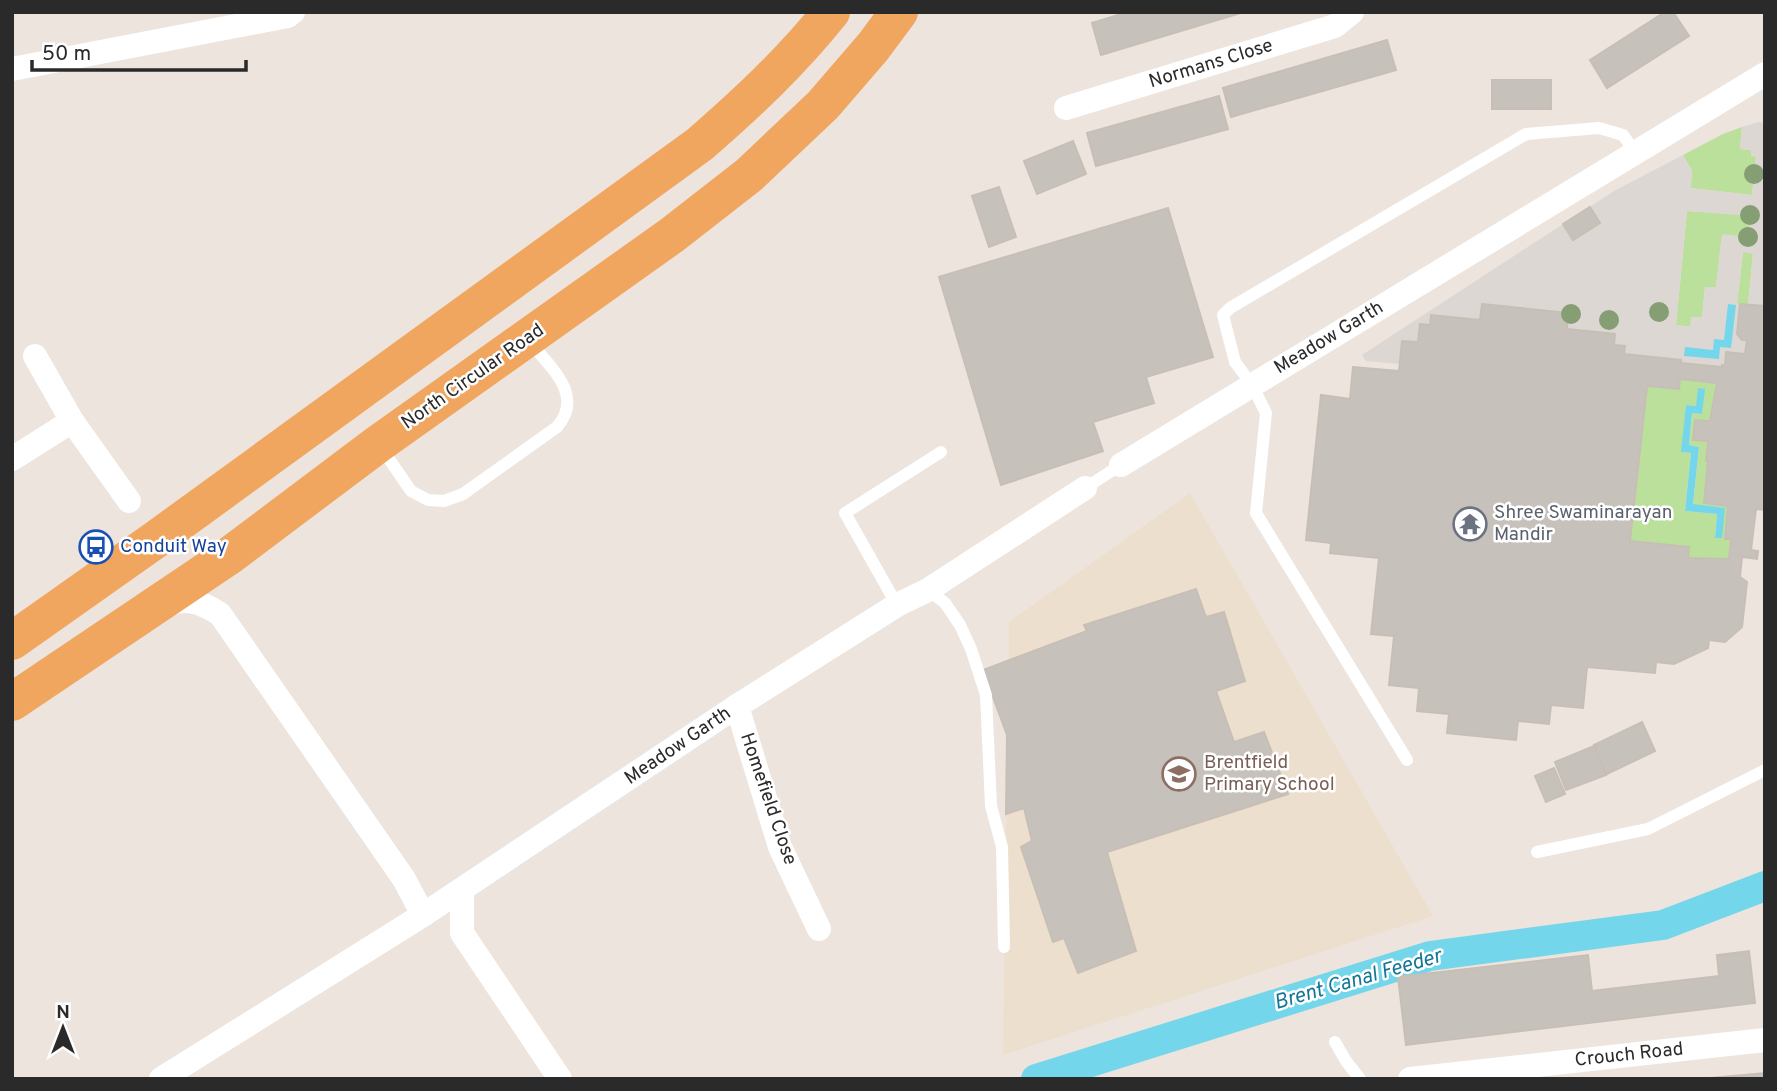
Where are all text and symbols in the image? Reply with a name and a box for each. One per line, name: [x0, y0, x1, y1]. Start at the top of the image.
scale bar: [32, 28, 245, 72]
street label: Normans Close: [1146, 34, 1276, 94]
text: 50 m: [42, 41, 91, 68]
street label: Meadow Garth: [1270, 296, 1388, 380]
street label: North Circular Road: [397, 319, 549, 435]
place label: Shree Swaminarayan Mandir: [1494, 501, 1672, 547]
temple icon: Shree Swaminarayan Mandir: [1451, 505, 1489, 543]
bus stop icon: Conduit Way: [77, 528, 115, 566]
place label: Conduit Way: [120, 535, 227, 559]
street label: Meadow Garth: [620, 702, 736, 790]
street label: Homefield Close: [734, 730, 802, 868]
place label: Brentfield Primary School: [1204, 751, 1335, 797]
school or university icon: Brentfield Primary School: [1160, 755, 1198, 793]
water label: Brent Canal Feeder: [1271, 943, 1447, 1017]
north arrow: [28, 993, 98, 1063]
text: N: [56, 1001, 70, 1025]
street label: Crouch Road: [1574, 1037, 1684, 1073]

